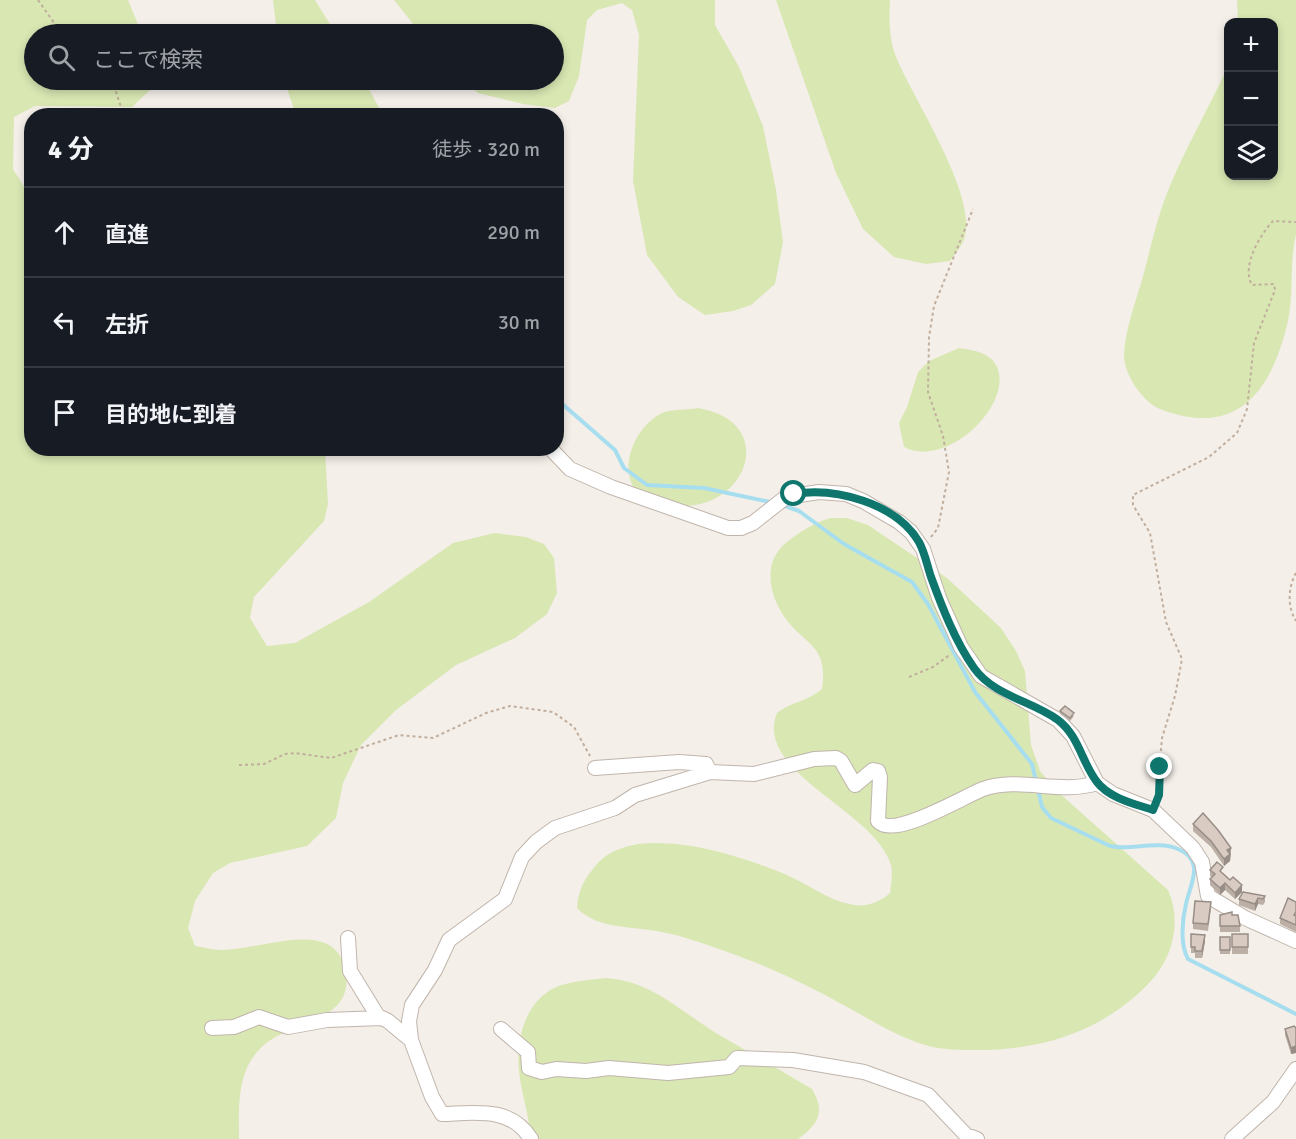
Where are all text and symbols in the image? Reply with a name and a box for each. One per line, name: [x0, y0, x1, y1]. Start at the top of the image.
map controls: [1224, 18, 1278, 180]
button: +: [1224, 18, 1278, 72]
search box: [24, 24, 564, 90]
icon: search: [45, 41, 78, 74]
text: ここで検索: [93, 46, 203, 73]
button: −: [1224, 72, 1278, 126]
button: layers: [1224, 126, 1278, 180]
text: 4 分: [48, 134, 94, 166]
text: 徒歩 · 320 m: [432, 137, 540, 162]
icon: ahead: [48, 216, 81, 249]
text: 290 m: [487, 220, 540, 245]
text: 直進: [105, 221, 149, 248]
icon: left: [48, 306, 81, 339]
text: 30 m: [498, 310, 540, 335]
text: 左折: [105, 311, 149, 338]
icon: arrive: [48, 396, 81, 429]
text: 目的地に到着: [105, 401, 237, 428]
route start: [780, 480, 806, 506]
route end: [1146, 753, 1172, 779]

